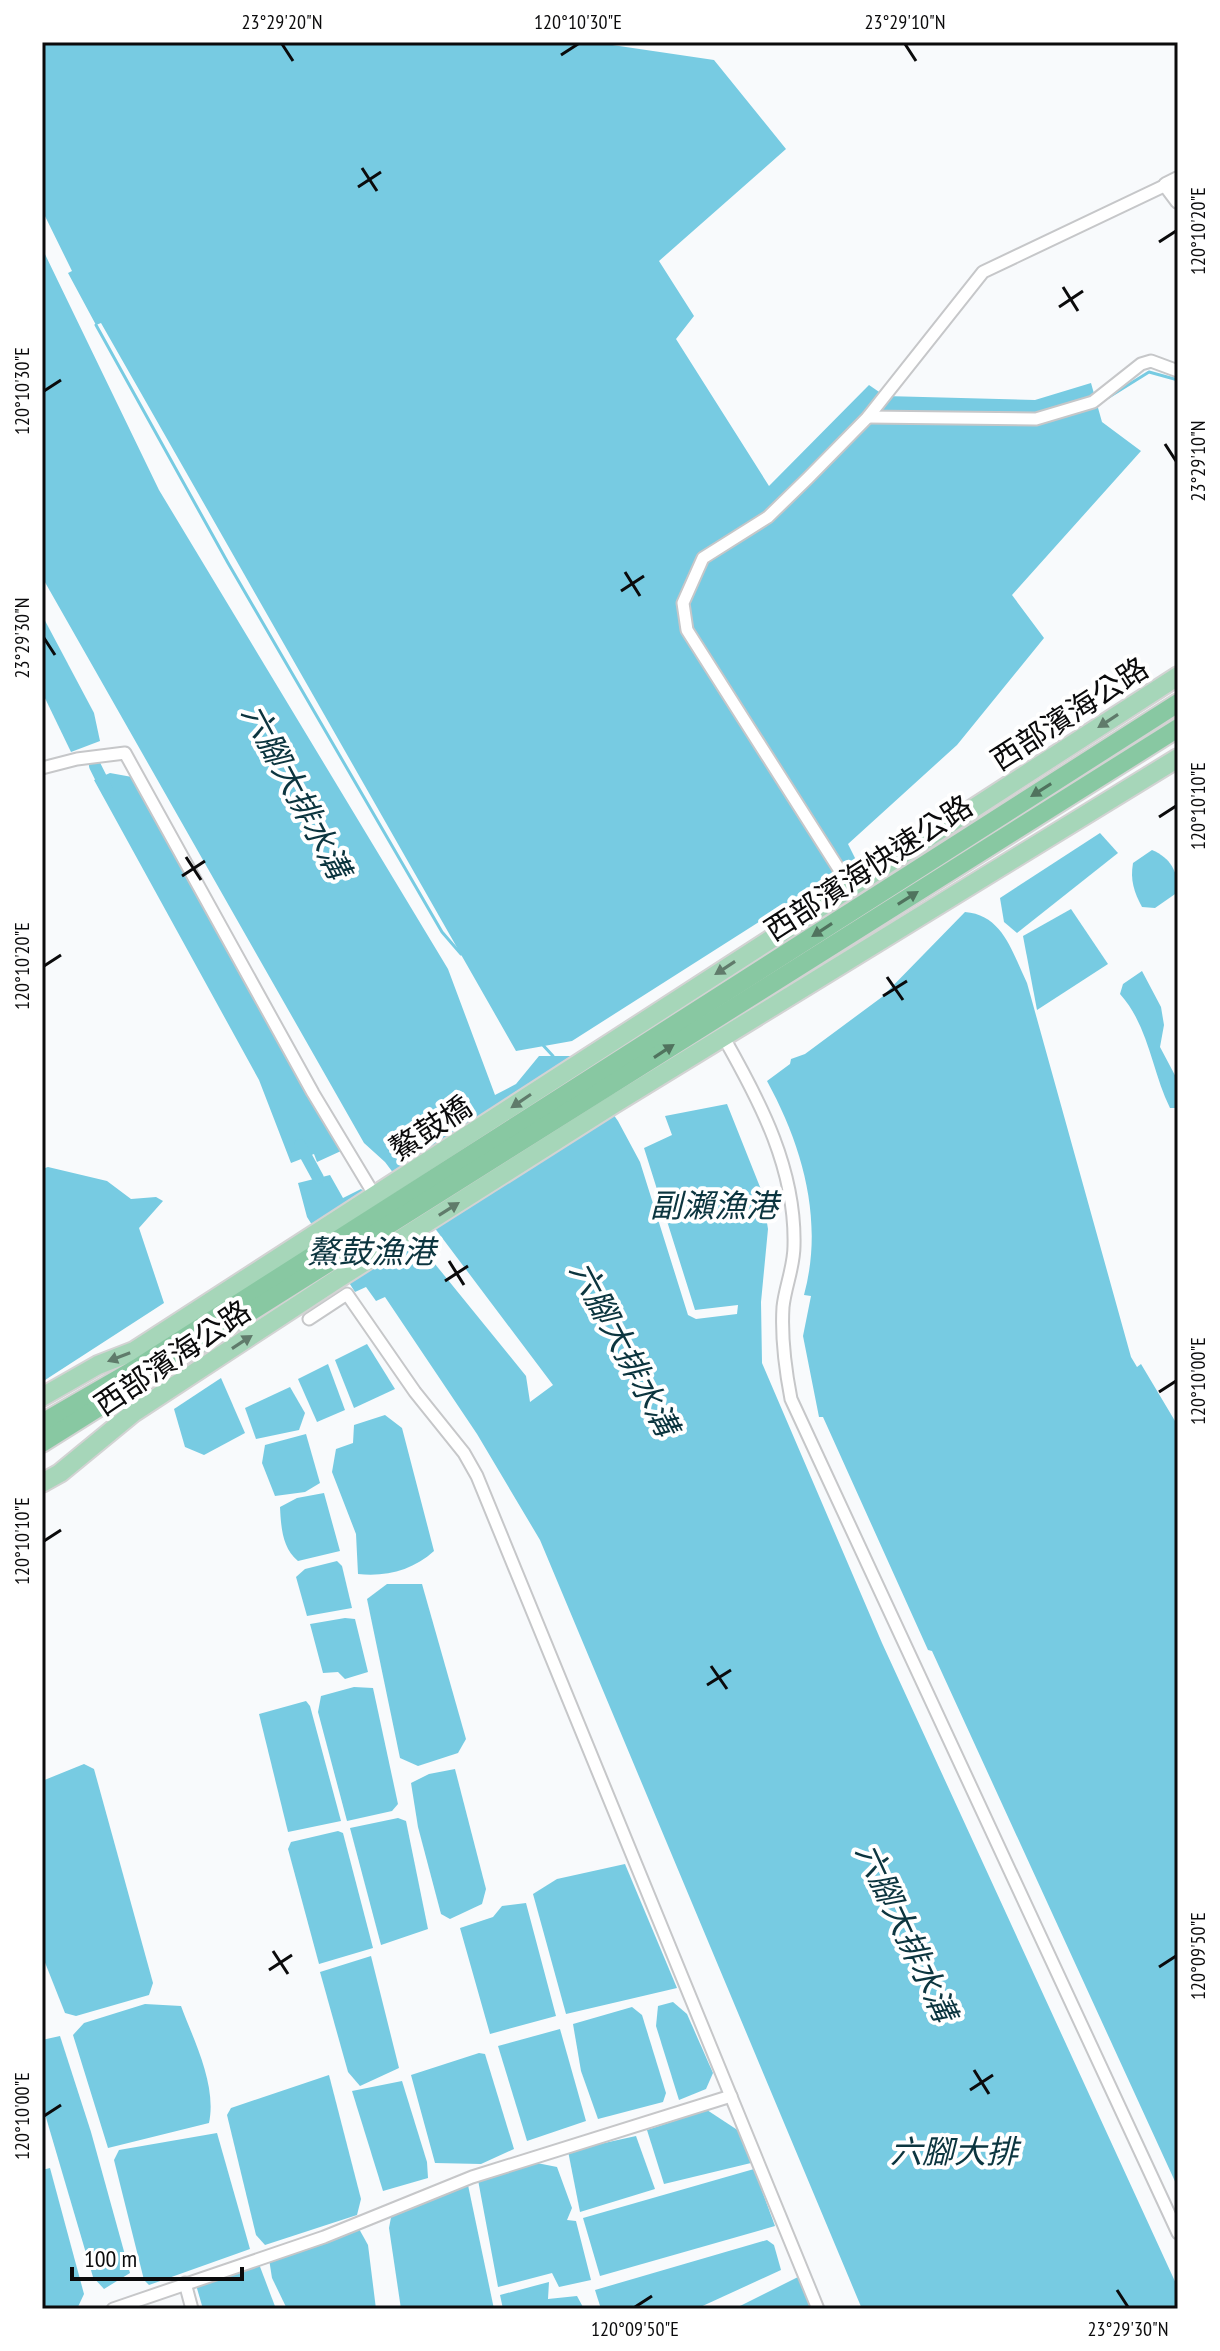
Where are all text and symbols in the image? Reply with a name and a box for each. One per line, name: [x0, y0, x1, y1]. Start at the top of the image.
text: 23°29'20"N: [242, 9, 322, 35]
text: 120°10'30"E: [534, 9, 622, 35]
text: 23°29'10"N: [865, 9, 945, 35]
text: 120°10'20"E: [1185, 187, 1211, 275]
text: 120°10'30"E: [9, 347, 35, 435]
text: 23°29'10"N: [1185, 421, 1211, 501]
text: 23°29'30"N: [9, 598, 35, 678]
street label: 西部濱海公路: [983, 648, 1155, 778]
water label: 六腳大排水溝: [233, 696, 362, 889]
one-way arrow: [1097, 714, 1119, 728]
text: 120°10'10"E: [1185, 762, 1211, 850]
one-way arrow: [1030, 782, 1052, 796]
street label: 西部濱海快速公路: [757, 785, 979, 949]
one-way arrow: [897, 891, 919, 905]
text: 120°10'20"E: [9, 922, 35, 1010]
one-way arrow: [811, 922, 833, 936]
one-way arrow: [714, 961, 735, 976]
one-way arrow: [653, 1045, 675, 1059]
street label: 鰲鼓橋: [382, 1086, 478, 1168]
one-way arrow: [510, 1093, 531, 1108]
water label: 副瀨漁港: [650, 1184, 782, 1226]
one-way arrow: [438, 1202, 460, 1216]
water label: 鰲鼓漁港: [307, 1230, 439, 1272]
water label: 六腳大排水溝: [561, 1253, 690, 1446]
street label: 西部濱海公路: [86, 1291, 258, 1423]
one-way arrow: [232, 1334, 253, 1349]
text: 120°10'00"E: [1185, 1337, 1211, 1425]
one-way arrow: [107, 1351, 131, 1364]
text: 120°10'10"E: [9, 1497, 35, 1585]
water label: 六腳大排水溝: [847, 1836, 968, 2031]
text: 120°09'50"E: [1185, 1912, 1211, 2000]
text: 120°10'00"E: [9, 2072, 35, 2160]
water label: 六腳大排: [890, 2130, 1022, 2172]
scale bar: [72, 2231, 242, 2281]
text: 100 m: [84, 2243, 137, 2274]
text: 120°09'50"E: [591, 2316, 679, 2342]
text: 23°29'30"N: [1088, 2316, 1168, 2342]

